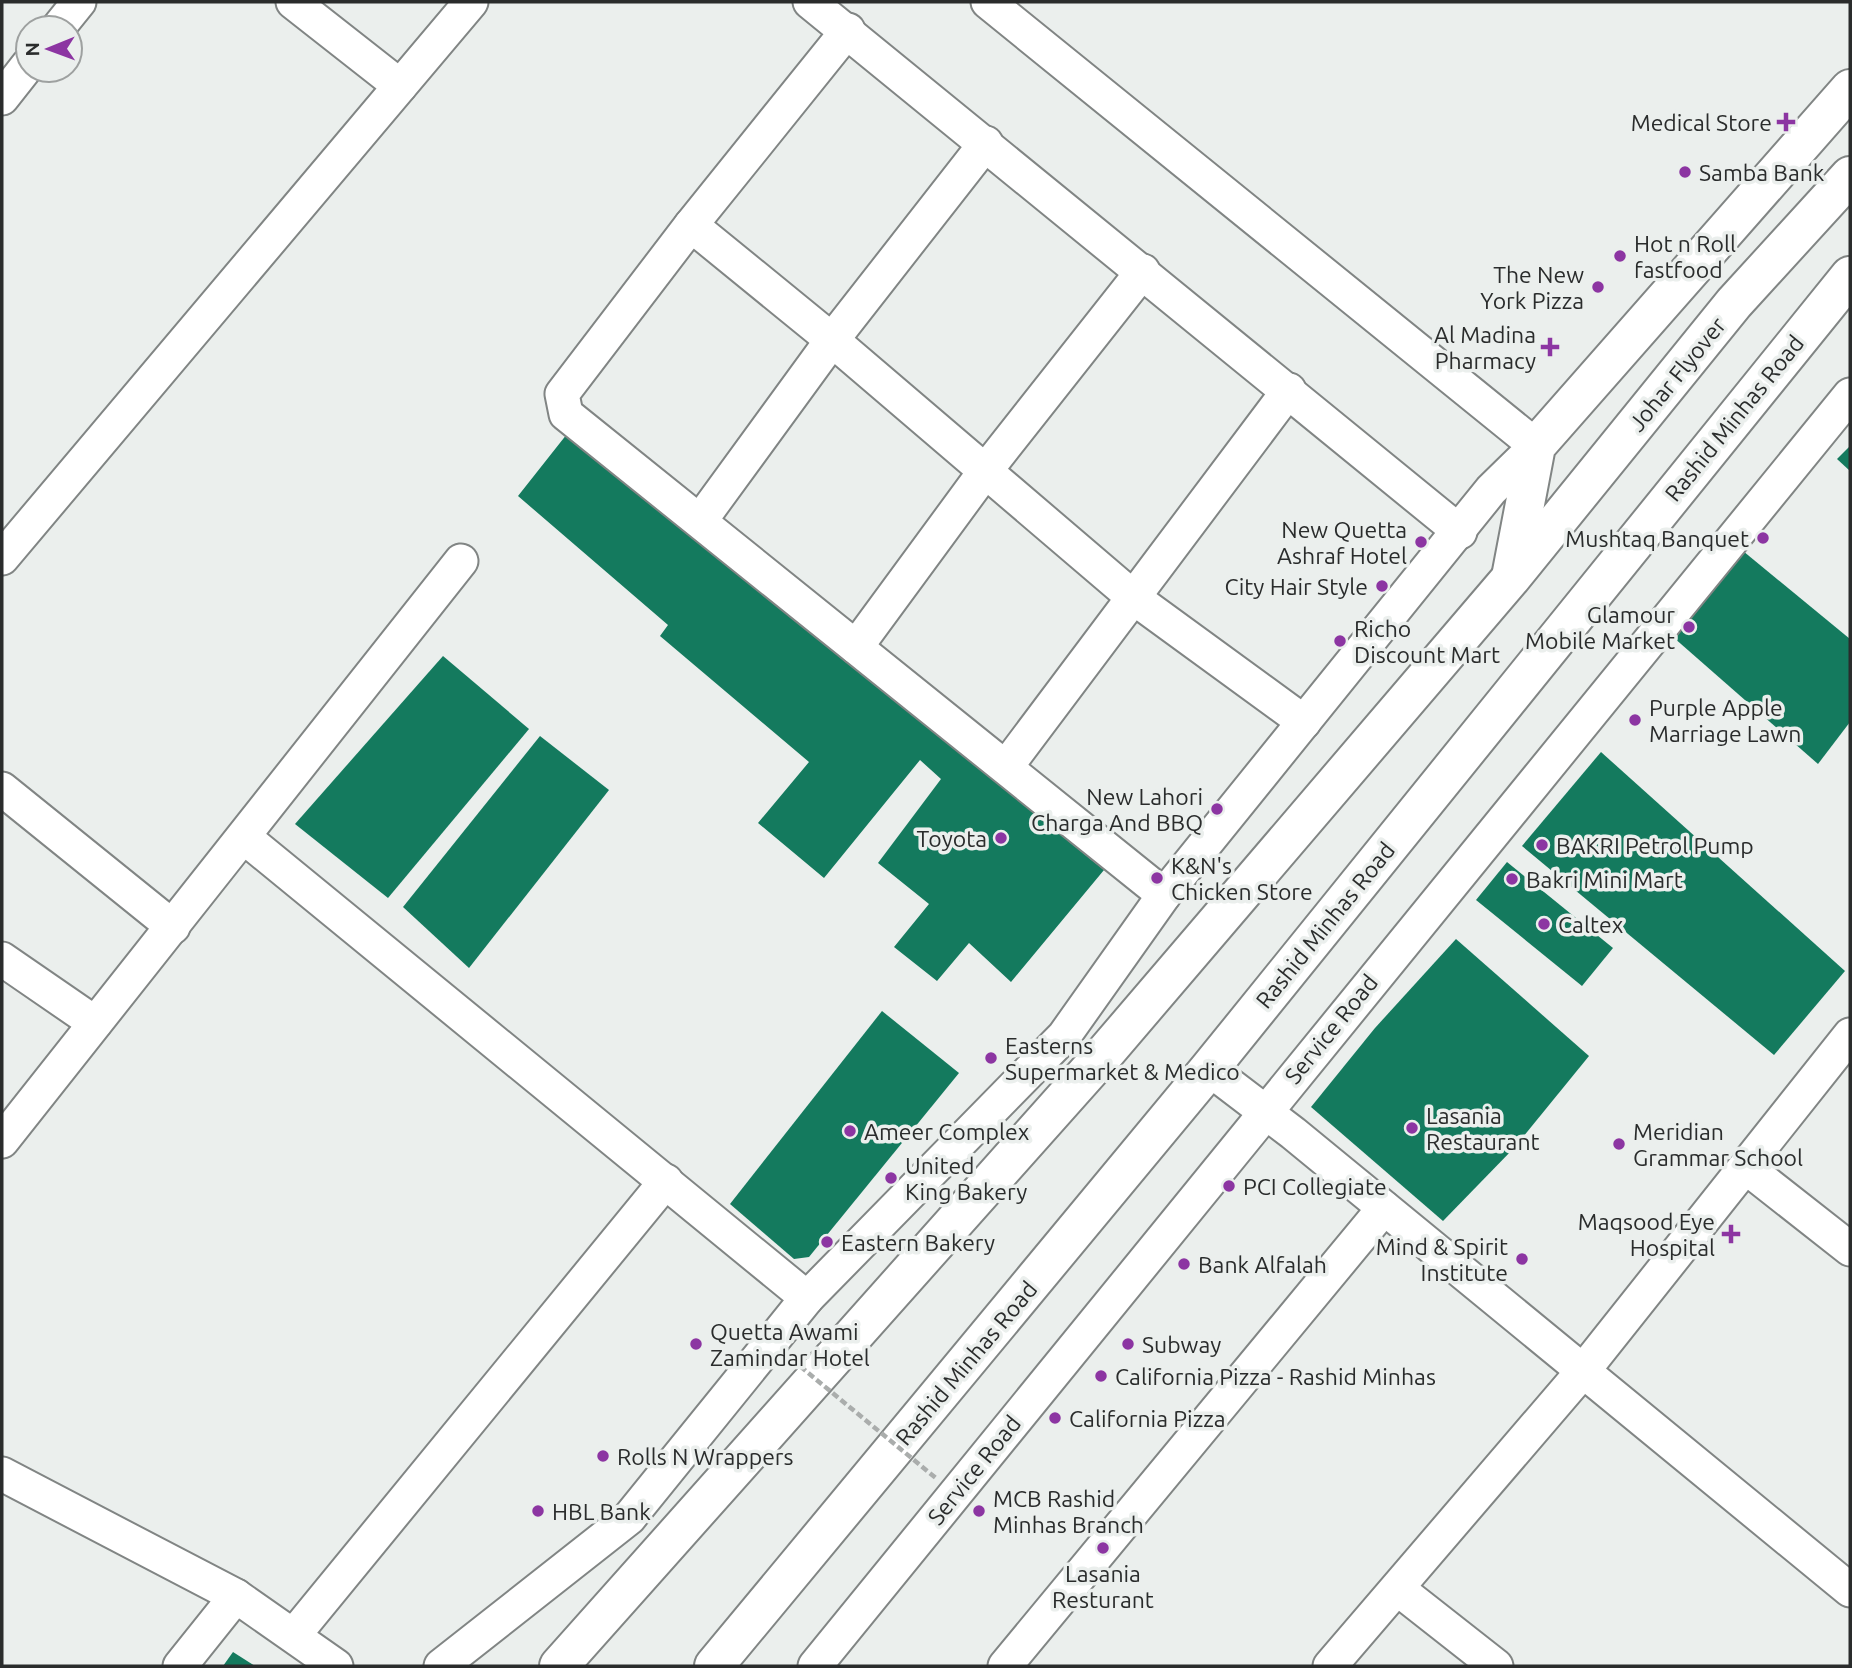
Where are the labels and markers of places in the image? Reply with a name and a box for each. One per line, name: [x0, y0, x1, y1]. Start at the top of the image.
place label: Medical Store: [1631, 110, 1772, 135]
marker: Medical Store: [1778, 114, 1794, 130]
place label: Samba Bank: [1699, 160, 1825, 185]
marker: Samba Bank: [1677, 164, 1693, 180]
place label: Hot n Roll fastfood: [1634, 231, 1736, 282]
marker: Hot n Roll fastfood: [1612, 248, 1628, 264]
place label: The New York Pizza: [1480, 262, 1584, 313]
marker: The New York Pizza: [1590, 279, 1606, 295]
place label: Al Madina Pharmacy: [1434, 322, 1536, 373]
marker: Al Madina Pharmacy: [1542, 339, 1558, 355]
place label: New Quetta Ashraf Hotel: [1277, 517, 1407, 568]
place label: Mushtaq Banquet: [1565, 526, 1749, 551]
marker: Mushtaq Banquet: [1755, 530, 1771, 546]
marker: New Quetta Ashraf Hotel: [1413, 534, 1429, 550]
place label: City Hair Style: [1225, 574, 1368, 599]
marker: City Hair Style: [1374, 578, 1390, 594]
place label: Glamour Mobile Market: [1525, 602, 1675, 653]
place label: Richo Discount Mart: [1354, 616, 1500, 667]
marker: Glamour Mobile Market: [1681, 619, 1697, 635]
marker: Richo Discount Mart: [1332, 633, 1348, 649]
place label: Purple Apple Marriage Lawn: [1649, 695, 1801, 746]
marker: Purple Apple Marriage Lawn: [1627, 712, 1643, 728]
place label: New Lahori Charga And BBQ: [1031, 784, 1203, 835]
marker: New Lahori Charga And BBQ: [1209, 801, 1225, 817]
place label: Toyota: [917, 826, 987, 851]
marker: Toyota: [993, 830, 1009, 846]
place label: BAKRI Petrol Pump: [1556, 833, 1754, 858]
marker: BAKRI Petrol Pump: [1534, 837, 1550, 853]
place label: K&N's Chicken Store: [1171, 853, 1313, 904]
place label: Bakri Mini Mart: [1526, 867, 1683, 892]
marker: K&N's Chicken Store: [1149, 870, 1165, 886]
marker: Bakri Mini Mart: [1504, 871, 1520, 887]
place label: Caltex: [1558, 912, 1624, 937]
marker: Caltex: [1536, 916, 1552, 932]
place label: Easterns Supermarket & Medico: [1005, 1033, 1240, 1084]
marker: Easterns Supermarket & Medico: [983, 1050, 999, 1066]
place label: Lasania Restaurant: [1426, 1103, 1540, 1154]
place label: Ameer Complex: [864, 1119, 1030, 1144]
place label: Meridian Grammar School: [1633, 1119, 1803, 1170]
marker: Lasania Restaurant: [1404, 1120, 1420, 1136]
marker: Ameer Complex: [842, 1123, 858, 1139]
marker: Meridian Grammar School: [1611, 1136, 1627, 1152]
place label: United King Bakery: [905, 1153, 1027, 1204]
marker: United King Bakery: [883, 1170, 899, 1186]
place label: PCI Collegiate: [1243, 1174, 1387, 1199]
marker: PCI Collegiate: [1221, 1178, 1237, 1194]
place label: Maqsood Eye Hospital: [1578, 1209, 1715, 1260]
marker: Maqsood Eye Hospital: [1721, 1224, 1741, 1244]
place label: Eastern Bakery: [841, 1230, 995, 1255]
marker: Eastern Bakery: [819, 1234, 835, 1250]
place label: Mind & Spirit Institute: [1376, 1234, 1508, 1285]
marker: Mind & Spirit Institute: [1514, 1251, 1530, 1267]
place label: Bank Alfalah: [1198, 1252, 1327, 1277]
marker: Bank Alfalah: [1176, 1256, 1192, 1272]
place label: Quetta Awami Zamindar Hotel: [710, 1319, 870, 1370]
place label: Subway: [1142, 1332, 1221, 1357]
marker: Quetta Awami Zamindar Hotel: [688, 1336, 704, 1352]
marker: Subway: [1120, 1336, 1136, 1352]
place label: California Pizza - Rashid Minhas: [1115, 1364, 1436, 1389]
marker: California Pizza - Rashid Minhas: [1093, 1368, 1109, 1384]
place label: California Pizza: [1069, 1406, 1226, 1431]
marker: California Pizza: [1047, 1410, 1063, 1426]
place label: Rolls N Wrappers: [617, 1444, 794, 1469]
marker: Rolls N Wrappers: [595, 1448, 611, 1464]
place label: MCB Rashid Minhas Branch: [993, 1486, 1144, 1537]
place label: HBL Bank: [552, 1499, 651, 1524]
marker: HBL Bank: [530, 1503, 546, 1519]
marker: MCB Rashid Minhas Branch: [971, 1503, 987, 1519]
marker: Lasania Resturant: [1095, 1540, 1111, 1556]
place label: Lasania Resturant: [1052, 1561, 1154, 1612]

